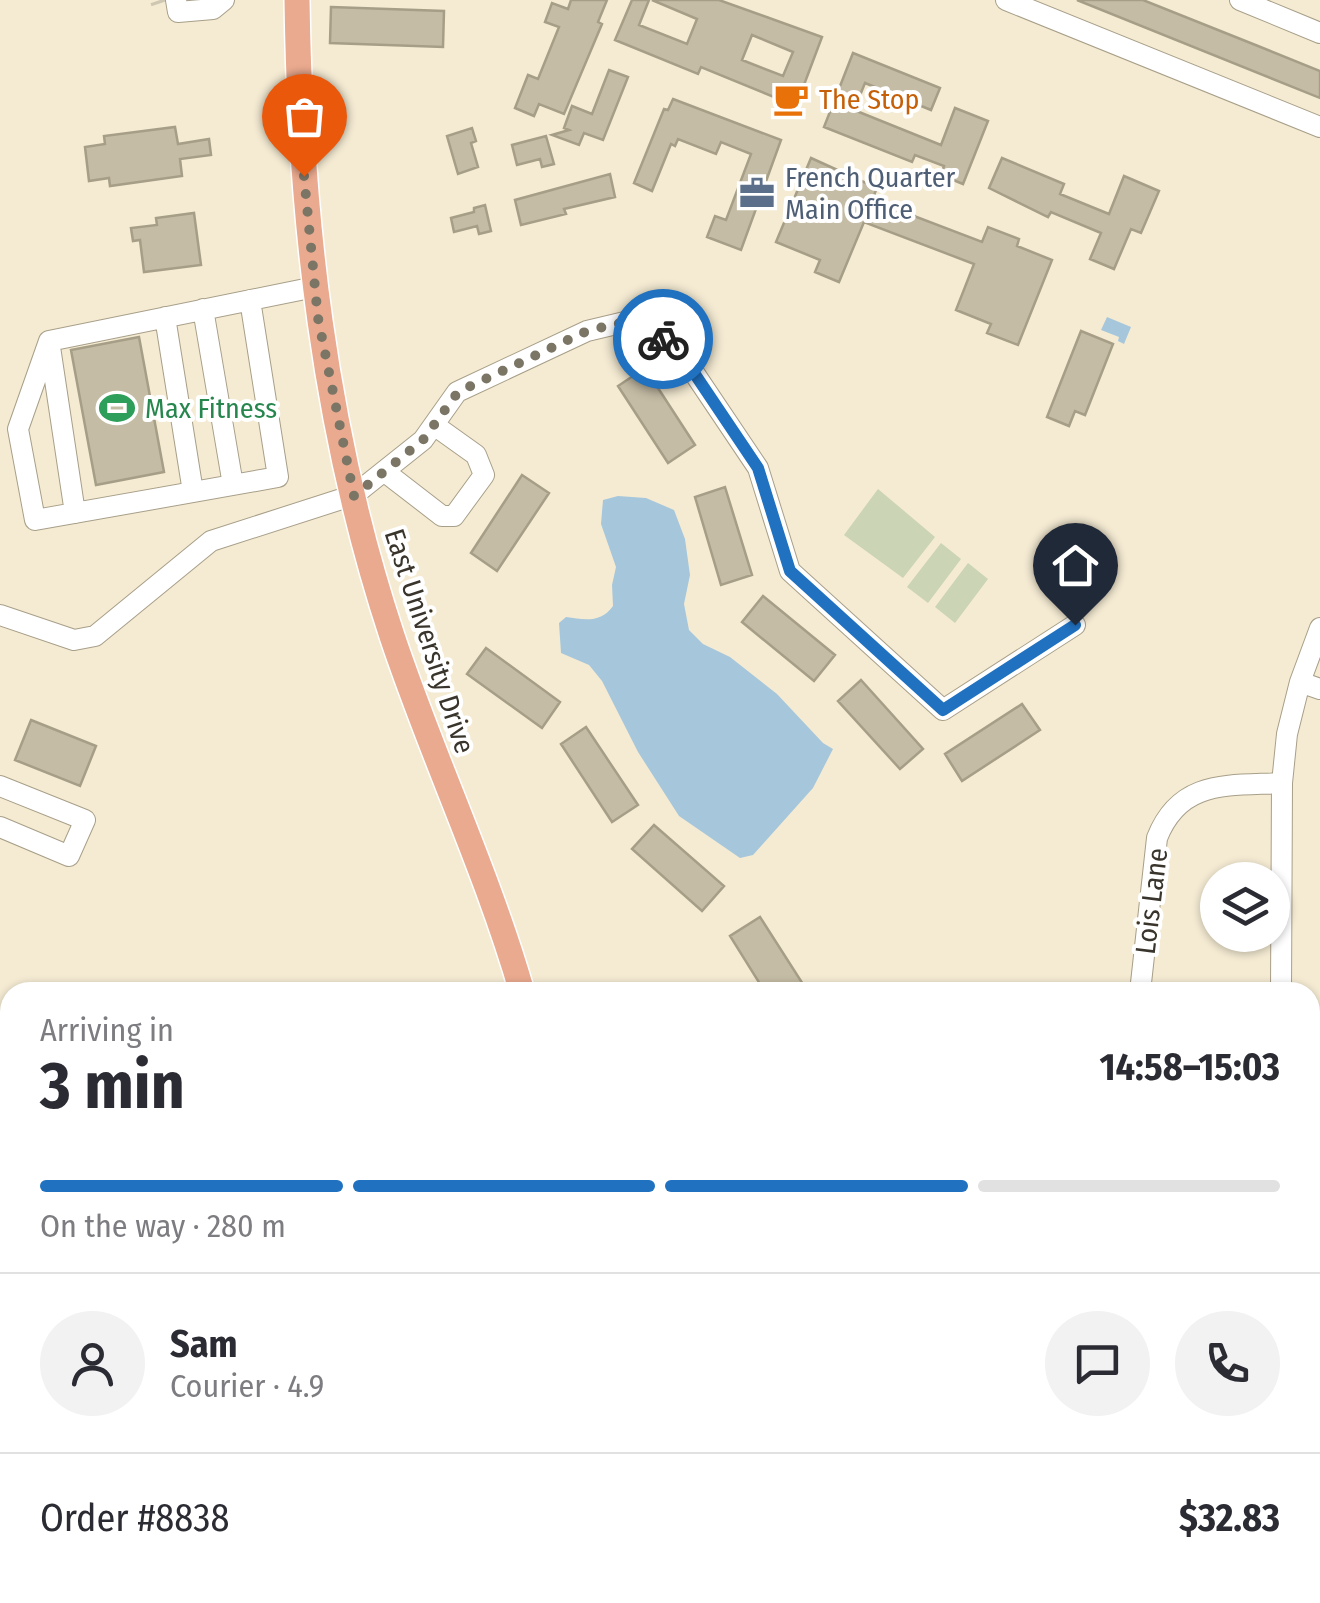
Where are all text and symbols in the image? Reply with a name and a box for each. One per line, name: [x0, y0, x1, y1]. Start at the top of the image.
pin: [262, 74, 347, 177]
cafe icon: The Stop: [772, 80, 810, 118]
place label: The Stop: [819, 83, 919, 116]
icon: bag: [277, 89, 332, 144]
place label: French Quarter Main Office: [785, 161, 955, 226]
office icon: French Quarter Main Office: [738, 174, 776, 212]
courier: [613, 289, 713, 389]
icon: bike: [636, 312, 691, 367]
sports icon: Max Fitness: [98, 389, 136, 427]
place label: Max Fitness: [145, 392, 277, 425]
pin: [1033, 523, 1118, 626]
street label: East University Drive: [378, 525, 481, 758]
icon: home: [1048, 538, 1103, 593]
street label: Lois Lane: [1129, 846, 1174, 956]
map controls: [1200, 862, 1290, 952]
button: layers: [1200, 862, 1290, 952]
text: Arriving in: [40, 1011, 174, 1049]
text: 14:58–15:03: [1099, 1044, 1280, 1090]
text: 3 min: [40, 1047, 185, 1125]
text: On the way · 280 m: [40, 1207, 286, 1245]
button: person: [40, 1311, 145, 1416]
button: chat: [1045, 1311, 1150, 1416]
button: phone: [1175, 1311, 1280, 1416]
text: Sam: [170, 1321, 238, 1367]
text: Courier · 4.9: [170, 1367, 324, 1405]
text: Order #8838: [40, 1495, 229, 1541]
text: $32.83: [1179, 1495, 1280, 1541]

